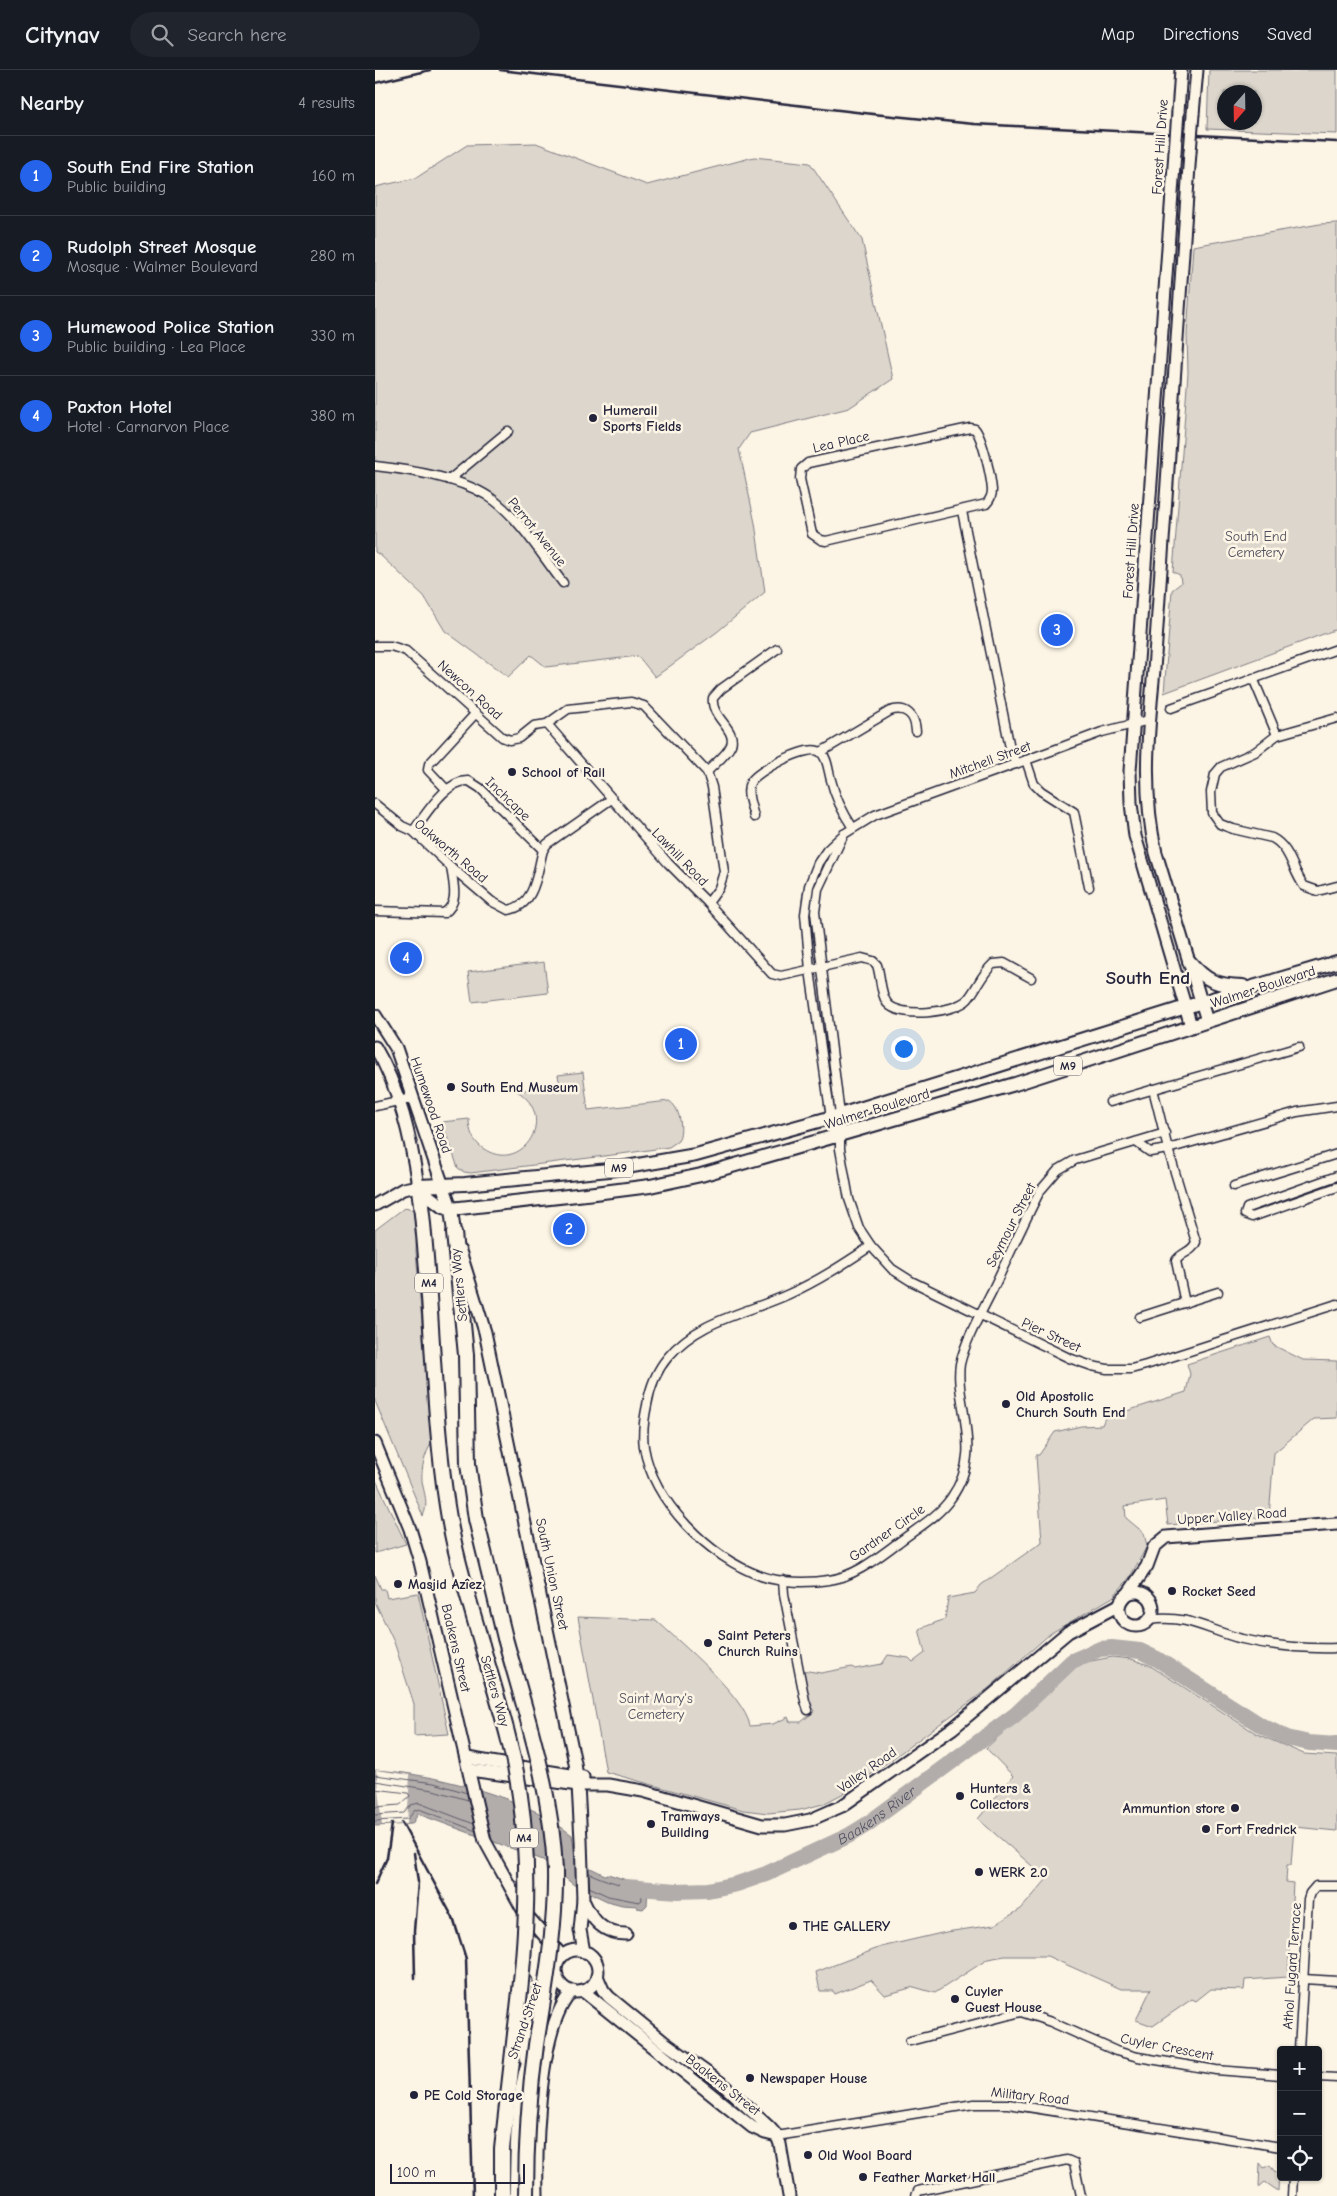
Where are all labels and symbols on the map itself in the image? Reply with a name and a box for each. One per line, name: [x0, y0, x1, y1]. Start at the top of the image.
north arrow: [1217, 85, 1262, 130]
street label: Forest Hill Drive: [1148, 99, 1172, 195]
place label: Humerail Sports Fields: [603, 402, 681, 435]
marker: Humerail Sports Fields: [587, 412, 599, 424]
street label: Lea Place: [811, 427, 871, 457]
street label: Perrot Avenue: [504, 494, 570, 570]
street label: Forest Hill Drive: [1119, 503, 1143, 599]
park label: South End Cemetery: [1225, 528, 1287, 561]
pin: 3: [1041, 611, 1073, 649]
street label: Newcon Road: [434, 657, 506, 723]
street label: Mitchell Street: [947, 737, 1034, 783]
place label: School of Rail: [522, 764, 605, 781]
marker: School of Rail: [506, 766, 518, 778]
street label: Inchcape: [482, 773, 534, 825]
street label: Oakworth Road: [411, 815, 491, 887]
street label: Lawhill Road: [648, 824, 712, 890]
pin: 4: [390, 939, 422, 977]
street label: Walmer Boulevard: [1209, 962, 1317, 1012]
district label: South End: [1106, 967, 1190, 989]
pin: 1: [665, 1025, 697, 1063]
your location: [891, 1036, 917, 1062]
street label: Humewood Road: [407, 1054, 455, 1156]
road number: M9: [1054, 1056, 1082, 1076]
place label: South End Museum: [461, 1079, 578, 1096]
marker: South End Museum: [445, 1081, 457, 1093]
street label: Walmer Boulevard: [822, 1085, 932, 1133]
road number: M9: [605, 1158, 633, 1178]
street label: Seymour Street: [982, 1179, 1040, 1270]
pin: 2: [553, 1210, 585, 1248]
street label: Settlers Way: [447, 1247, 471, 1322]
road number: M4: [415, 1274, 443, 1292]
street label: Pier Street: [1019, 1314, 1084, 1357]
place label: Old Apostolic Church South End: [1016, 1388, 1126, 1421]
marker: Old Apostolic Church South End: [1000, 1398, 1012, 1410]
street label: Gardner Circle: [846, 1501, 928, 1565]
street label: Upper Valley Road: [1177, 1504, 1287, 1528]
street label: South Union Street: [532, 1517, 572, 1632]
place label: Masjid Azîez: [408, 1576, 482, 1593]
marker: Masjid Azîez: [392, 1578, 404, 1590]
place label: Rocket Seed: [1182, 1583, 1256, 1600]
marker: Rocket Seed: [1166, 1585, 1178, 1597]
street label: Baakens Street: [438, 1602, 475, 1695]
place label: Saint Peters Church Ruins: [718, 1627, 798, 1660]
marker: Saint Peters Church Ruins: [702, 1637, 714, 1649]
street label: Settlers Way: [477, 1653, 514, 1729]
park label: Saint Mary's Cemetery: [619, 1690, 693, 1723]
street label: Valley Road: [834, 1743, 900, 1797]
place label: Hunters & Collectors: [970, 1780, 1032, 1813]
water label: Baakens River: [835, 1782, 920, 1849]
marker: Hunters & Collectors: [954, 1790, 966, 1802]
place label: Ammuntion store: [1123, 1800, 1225, 1817]
marker: Ammuntion store: [1229, 1802, 1241, 1814]
place label: Tramways Building: [661, 1808, 720, 1841]
marker: Tramways Building: [645, 1818, 657, 1830]
place label: Fort Fredrick: [1216, 1821, 1297, 1838]
marker: Fort Fredrick: [1200, 1823, 1212, 1835]
road number: M4: [510, 1829, 538, 1848]
place label: WERK 2.0: [989, 1864, 1048, 1881]
marker: WERK 2.0: [973, 1866, 985, 1878]
street label: Athol Fugard Terrace: [1279, 1902, 1305, 2030]
place label: THE GALLERY: [803, 1918, 891, 1935]
marker: THE GALLERY: [787, 1920, 799, 1932]
street label: Strand Street: [504, 1980, 546, 2061]
place label: Cuyler Guest House: [965, 1983, 1042, 2016]
marker: Cuyler Guest House: [949, 1993, 961, 2005]
street label: Cuyler Crescent: [1119, 2030, 1216, 2065]
street label: Baakens Street: [682, 2051, 764, 2120]
place label: Newspaper House: [760, 2070, 867, 2087]
marker: Newspaper House: [744, 2072, 756, 2084]
street label: Military Road: [990, 2083, 1070, 2109]
place label: PE Cold Storage: [424, 2087, 522, 2104]
marker: PE Cold Storage: [408, 2089, 420, 2101]
place label: Old Wool Board: [818, 2147, 912, 2164]
marker: Old Wool Board: [802, 2149, 814, 2161]
scale bar: [390, 2161, 525, 2184]
place label: Feather Market Hall: [873, 2169, 995, 2186]
marker: Feather Market Hall: [857, 2171, 869, 2183]

